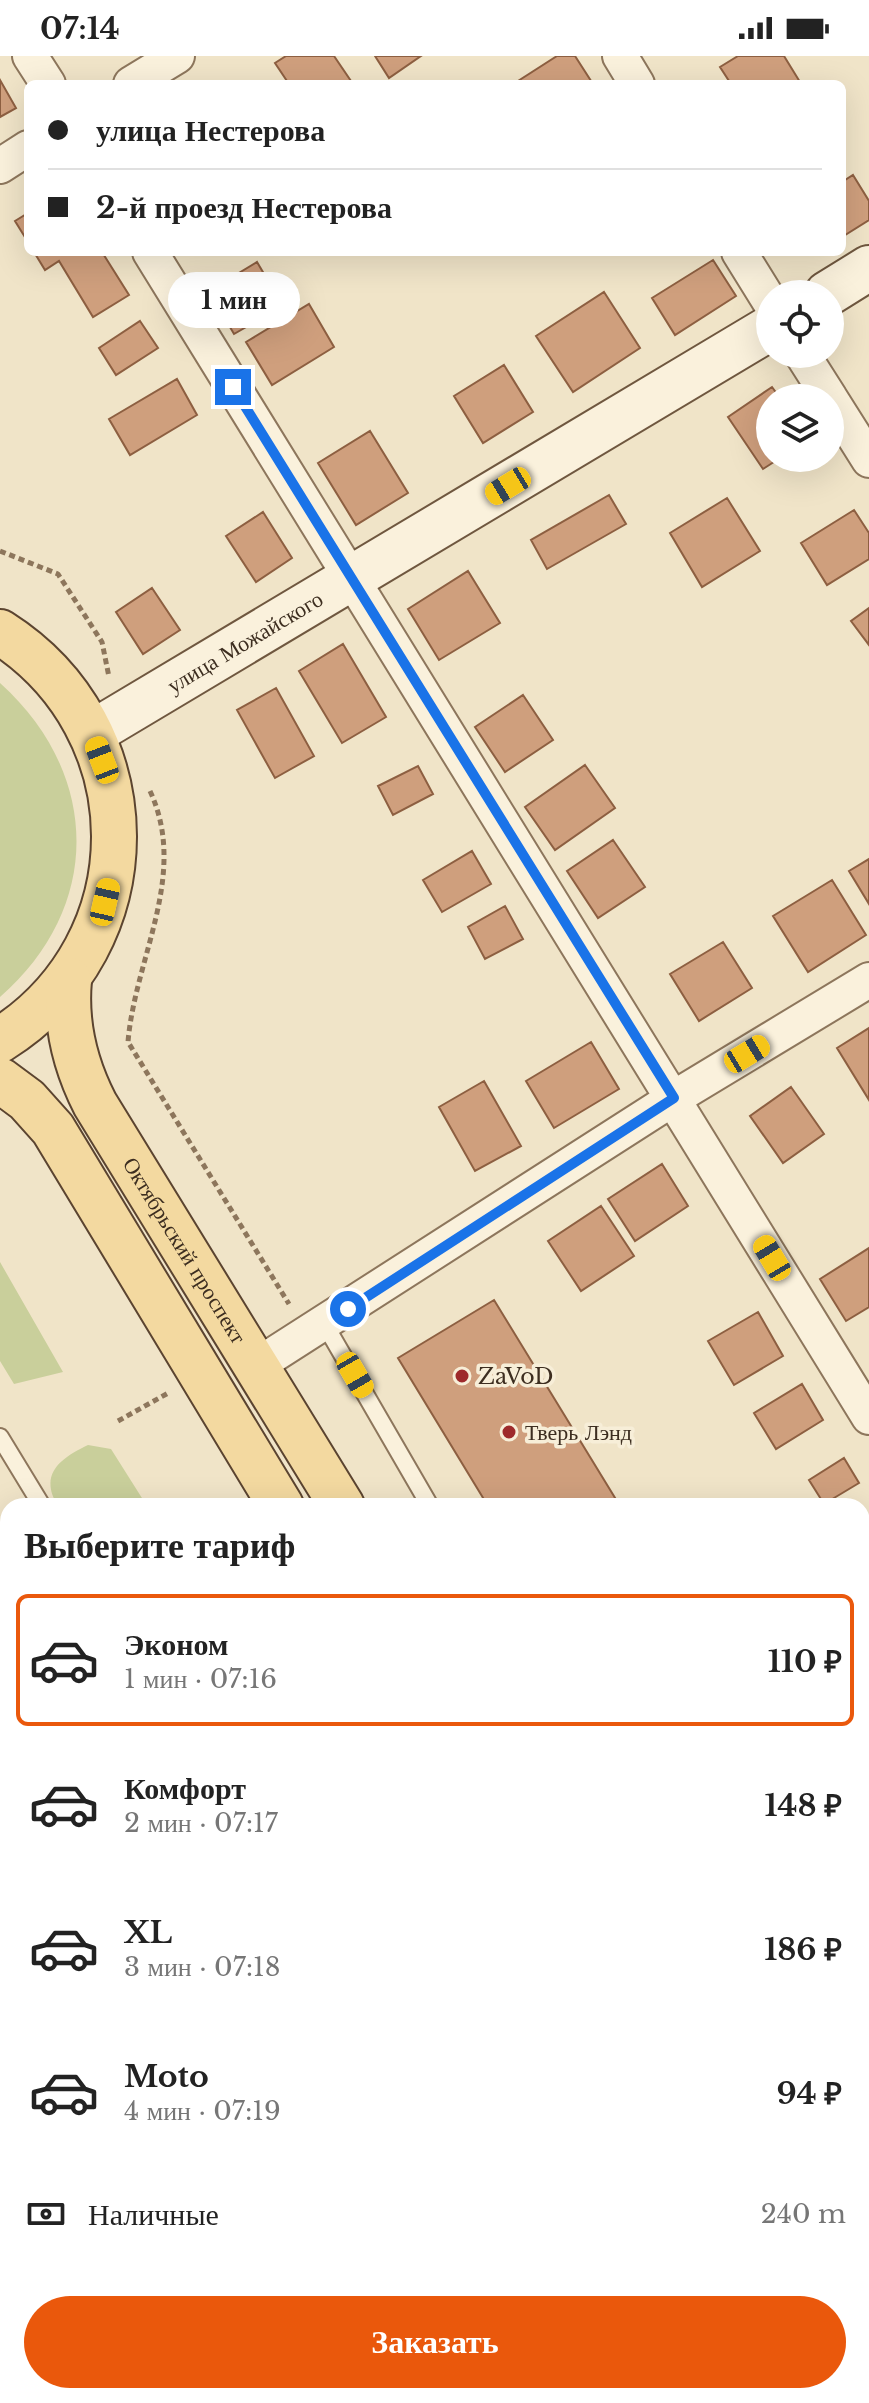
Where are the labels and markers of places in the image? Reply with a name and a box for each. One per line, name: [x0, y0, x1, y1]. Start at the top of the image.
place label: ZaVoD: [478, 1363, 553, 1390]
marker: ZaVoD: [453, 1367, 471, 1385]
place label: Тверь Лэнд: [525, 1419, 632, 1446]
marker: Тверь Лэнд: [500, 1423, 518, 1441]

